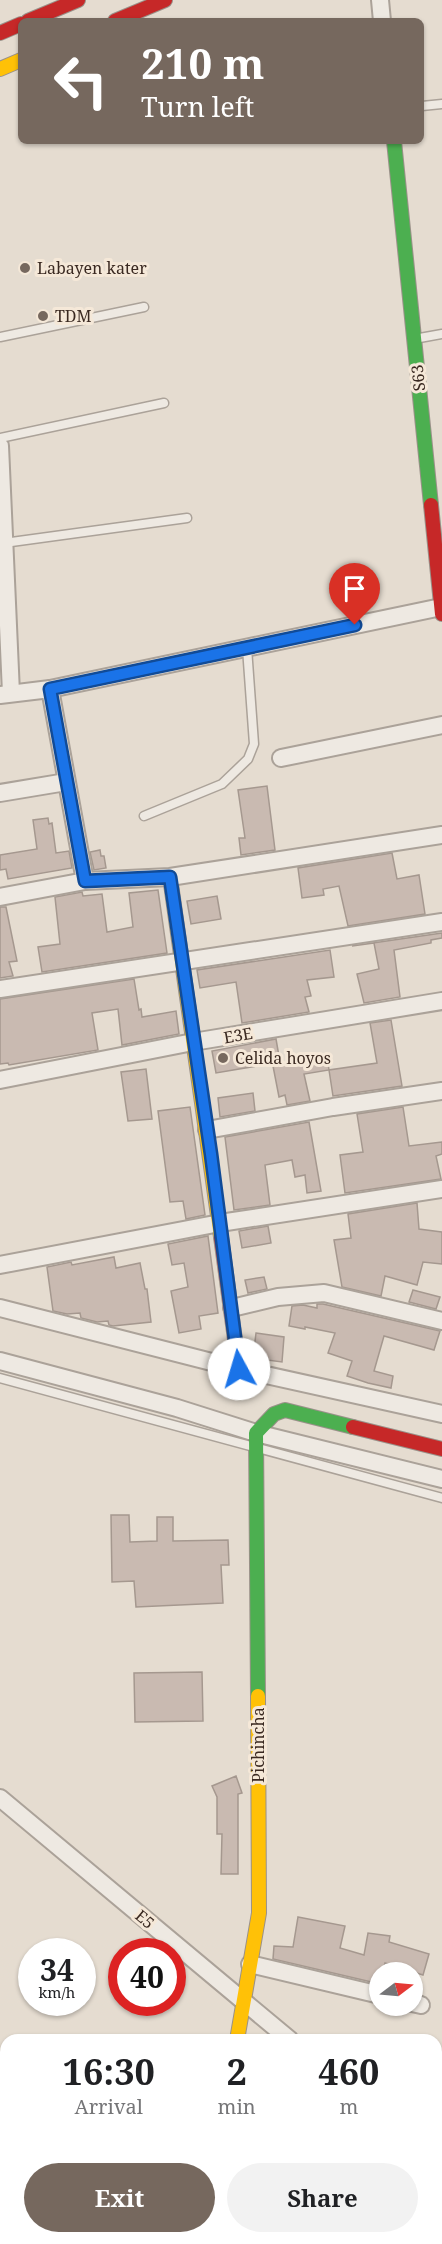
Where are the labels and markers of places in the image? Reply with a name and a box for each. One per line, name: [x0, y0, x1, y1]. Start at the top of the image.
place label: Labayen kater: [37, 257, 147, 279]
marker: Labayen kater: [18, 261, 32, 275]
place label: TDM: [55, 305, 91, 327]
marker: TDM: [36, 309, 50, 323]
pin: [329, 563, 380, 625]
place label: Celida hoyos: [235, 1047, 331, 1069]
marker: Celida hoyos: [216, 1051, 230, 1065]

